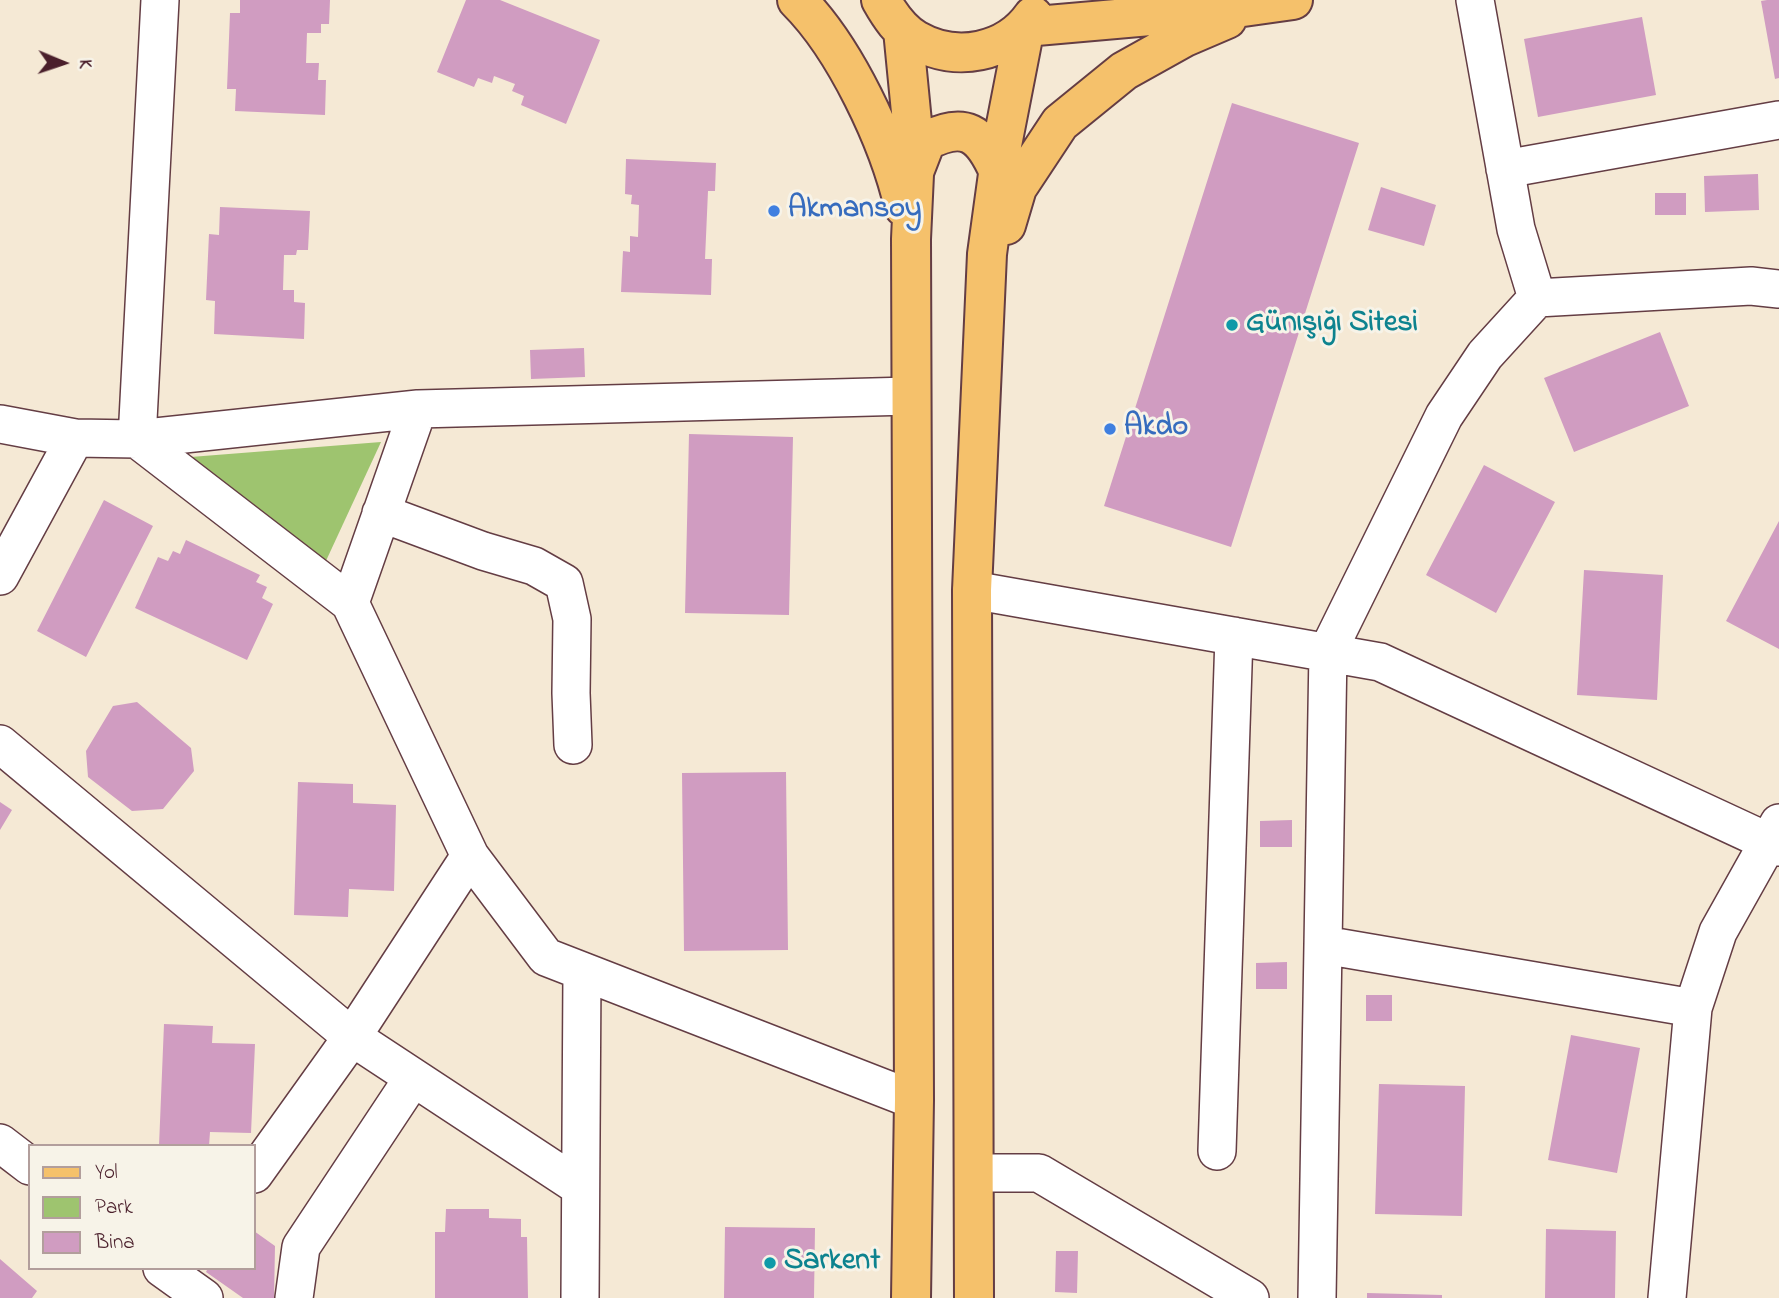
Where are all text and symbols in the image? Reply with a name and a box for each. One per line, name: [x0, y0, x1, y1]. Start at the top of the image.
north arrow: [28, 28, 98, 98]
text: K: [71, 59, 98, 69]
place label: Akmansoy: [788, 193, 921, 229]
marker: Akmansoy: [766, 203, 782, 219]
place label: Günışığı Sitesi: [1246, 307, 1418, 343]
marker: Günışığı Sitesi: [1224, 317, 1240, 333]
place label: Akdo: [1124, 411, 1188, 447]
marker: Akdo: [1102, 421, 1118, 437]
legend: [28, 1144, 256, 1270]
text: Yol: [95, 1158, 118, 1188]
text: Park: [95, 1193, 133, 1223]
text: Bina: [95, 1228, 135, 1258]
place label: Sarkent: [784, 1245, 880, 1281]
marker: Sarkent: [762, 1255, 778, 1271]

